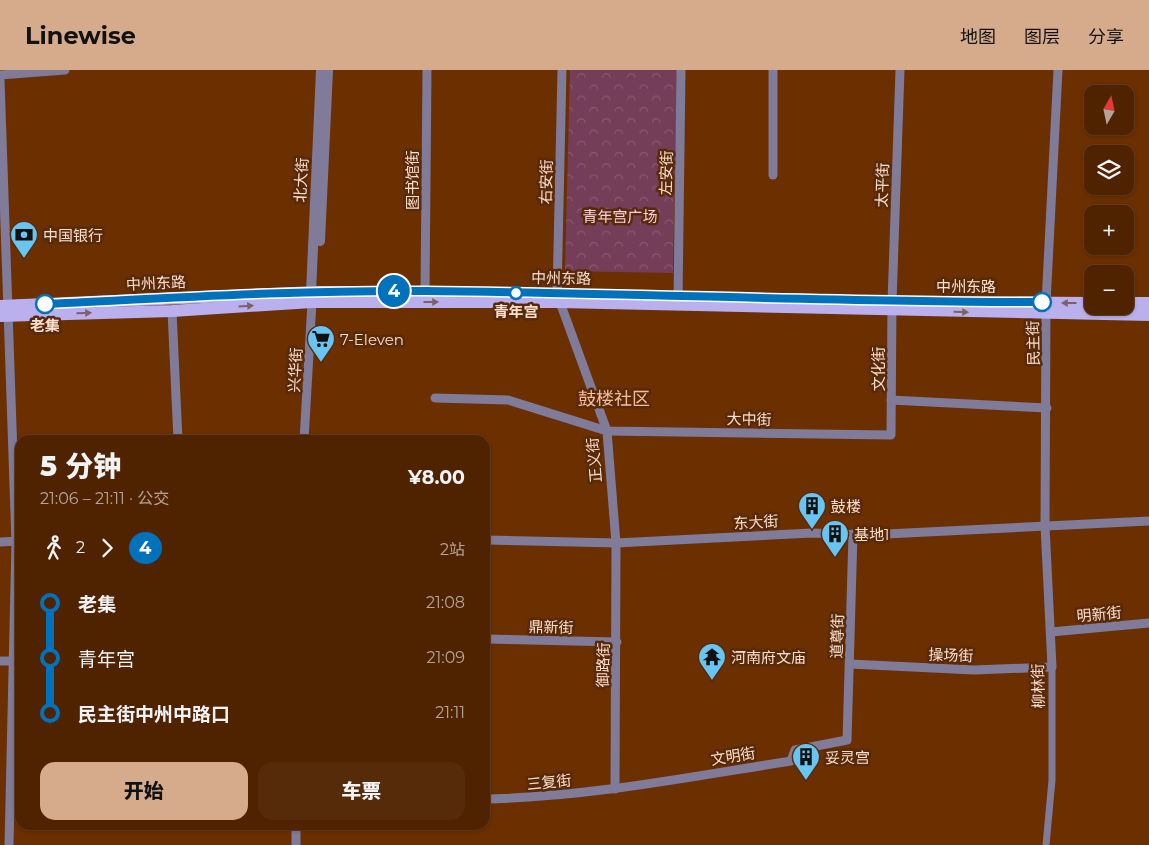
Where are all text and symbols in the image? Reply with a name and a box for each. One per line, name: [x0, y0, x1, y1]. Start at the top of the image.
text: Linewise: [25, 21, 136, 50]
text: 地图: [960, 26, 996, 48]
text: 图层: [1024, 26, 1060, 48]
text: 分享: [1088, 26, 1124, 48]
north arrow: [1084, 85, 1134, 135]
map controls: [1084, 85, 1134, 315]
button: layers: [1084, 145, 1134, 195]
street label: 图书馆街: [403, 150, 422, 210]
street label: 左安街: [656, 150, 676, 196]
street label: 北大街: [290, 157, 312, 203]
street label: 右安街: [536, 159, 556, 205]
street label: 太平街: [872, 162, 892, 208]
button: +: [1084, 205, 1134, 255]
park label: 青年宫广场: [582, 207, 658, 226]
bank icon: 中国银行: [9, 220, 39, 259]
place label: 中国银行: [43, 226, 103, 245]
button: −: [1084, 265, 1134, 315]
street label: 中州东路: [531, 268, 591, 288]
street label: 中州东路: [126, 272, 186, 294]
line badge: 4: [378, 275, 410, 307]
street label: 中州东路: [936, 277, 996, 296]
text: 4: [388, 280, 400, 302]
marker: 青年宫: [509, 286, 523, 300]
unlabelled marker: [1032, 292, 1052, 312]
marker: 老集: [35, 294, 55, 314]
one-way arrow: [423, 298, 439, 306]
one-way arrow: [1061, 299, 1077, 307]
one-way arrow: [238, 301, 254, 309]
place label: 青年宫: [493, 302, 539, 321]
one-way arrow: [76, 309, 92, 317]
one-way arrow: [953, 309, 969, 317]
place label: 老集: [30, 316, 60, 335]
street label: 民主街: [1023, 320, 1043, 366]
supermarket icon: 7-Eleven: [306, 324, 336, 363]
place label: 7-Eleven: [340, 330, 404, 349]
street label: 文化街: [869, 346, 888, 392]
street label: 兴华街: [284, 347, 306, 393]
district label: 鼓楼社区: [578, 388, 650, 410]
street label: 大中街: [726, 409, 772, 429]
street label: 正义街: [583, 437, 605, 483]
text: 5 分钟: [40, 449, 121, 483]
text: ¥8.00: [408, 466, 465, 489]
text: 21:06 – 21:11 · 公交: [40, 489, 169, 508]
building icon: 鼓楼: [797, 491, 827, 530]
place label: 鼓楼: [831, 497, 861, 516]
street label: 东大街: [733, 511, 779, 533]
building icon: 基地1: [820, 519, 850, 558]
place label: 基地1: [854, 525, 889, 544]
icon: walk: [40, 534, 68, 562]
icon: forward: [93, 534, 121, 562]
text: 4: [139, 537, 152, 559]
text: 2: [76, 538, 85, 557]
text: 2站: [440, 540, 465, 559]
text: 老集: [78, 593, 116, 616]
text: 21:08: [426, 593, 465, 612]
street label: 明新街: [1076, 603, 1122, 625]
street label: 道尊街: [827, 613, 847, 659]
street label: 鼎新街: [528, 617, 574, 637]
street label: 御路街: [593, 642, 613, 688]
temple icon: 河南府文庙: [697, 642, 727, 681]
street label: 操场街: [928, 645, 974, 665]
text: 青年宫: [78, 648, 135, 671]
text: 21:09: [426, 648, 465, 667]
place label: 河南府文庙: [731, 648, 806, 667]
street label: 柳林街: [1028, 663, 1048, 709]
text: 民主街中州中路口: [78, 703, 230, 726]
text: 21:11: [435, 703, 465, 722]
building icon: 妥灵宫: [791, 742, 821, 781]
street label: 文明街: [709, 743, 757, 769]
place label: 妥灵宫: [825, 748, 870, 767]
button: 开始: [40, 762, 248, 820]
button: 车票: [258, 762, 465, 820]
street label: 三复街: [526, 770, 572, 794]

